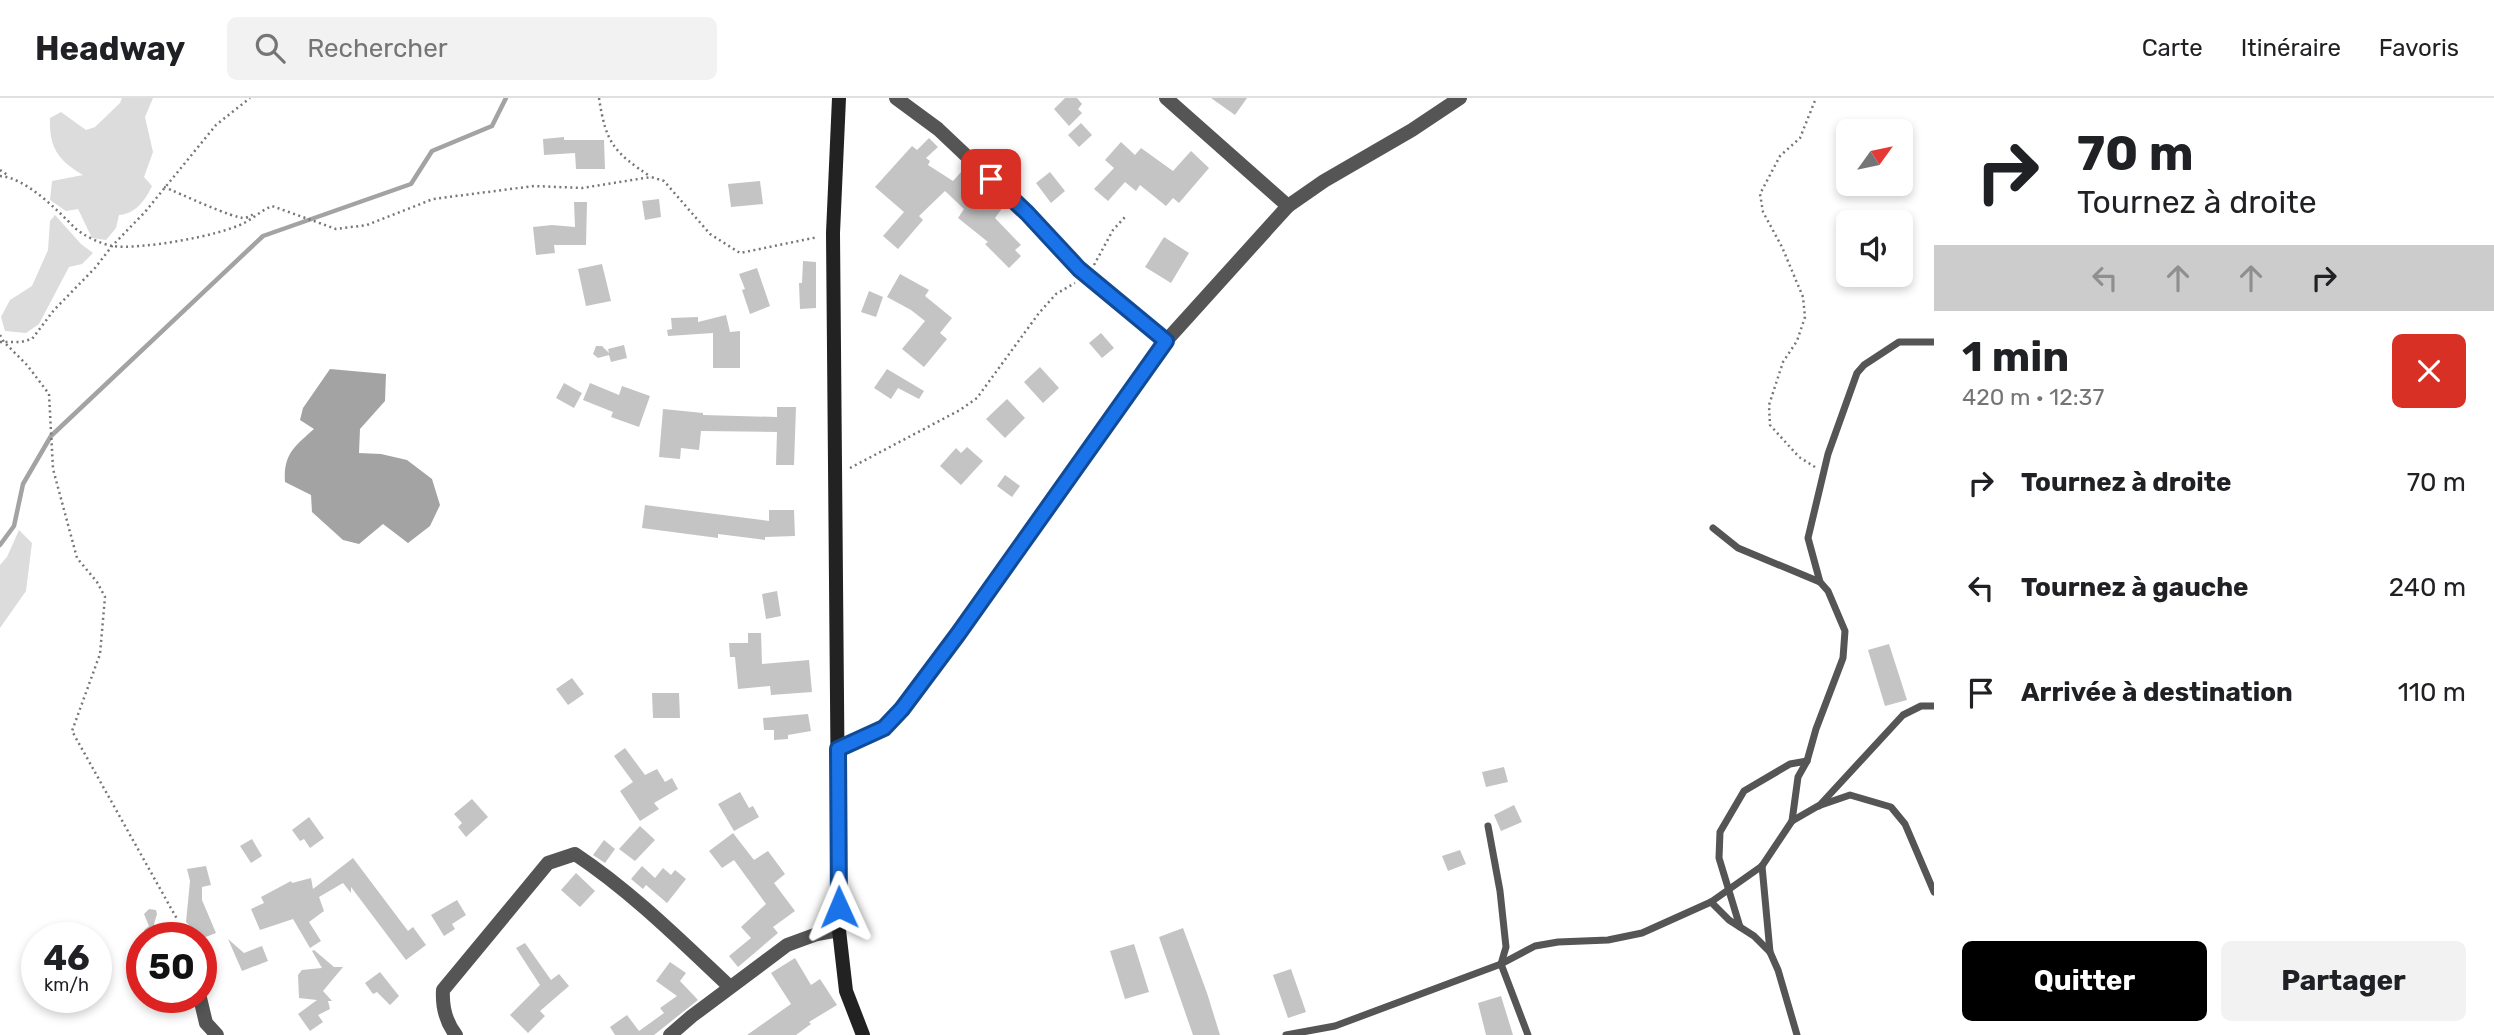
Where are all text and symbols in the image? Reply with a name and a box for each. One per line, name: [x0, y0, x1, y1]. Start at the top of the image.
search box: [227, 17, 717, 80]
text: Headway: [35, 29, 185, 68]
icon: search: [251, 29, 289, 67]
text: Rechercher: [307, 33, 448, 64]
text: Carte: [2142, 34, 2203, 62]
text: Itinéraire: [2241, 34, 2341, 62]
text: Favoris: [2379, 34, 2459, 62]
north arrow: [1836, 119, 1913, 196]
map controls: [1836, 119, 1913, 287]
text: 70 m: [2077, 124, 2194, 182]
icon: right: [1962, 126, 2053, 217]
pin: [961, 149, 1021, 209]
icon: arrive: [972, 160, 1010, 198]
text: Tournez à droite: [2077, 183, 2317, 221]
button: sound: [1836, 210, 1913, 287]
icon: left: [2086, 259, 2124, 297]
icon: ahead: [2159, 259, 2197, 297]
icon: ahead: [2232, 259, 2270, 297]
icon: right: [2305, 259, 2343, 297]
text: 1 min: [1962, 332, 2069, 382]
button: close: [2392, 334, 2466, 408]
text: 420 m · 12:37: [1962, 383, 2104, 411]
icon: right: [1962, 464, 2000, 502]
text: Tournez à droite: [2021, 467, 2231, 498]
text: 70 m: [2407, 467, 2466, 498]
icon: left: [1962, 569, 2000, 607]
text: Tournez à gauche: [2021, 572, 2249, 603]
text: 240 m: [2389, 572, 2466, 603]
icon: arrive: [1962, 674, 2000, 712]
text: Arrivée à destination: [2021, 677, 2293, 708]
text: 110 m: [2398, 677, 2466, 708]
position arrow: [802, 870, 876, 944]
speed limit sign: 50: [126, 922, 217, 1013]
text: 46: [43, 937, 90, 979]
button: Quitter: [1962, 941, 2207, 1021]
button: Partager: [2221, 941, 2466, 1021]
text: km/h: [44, 974, 89, 996]

